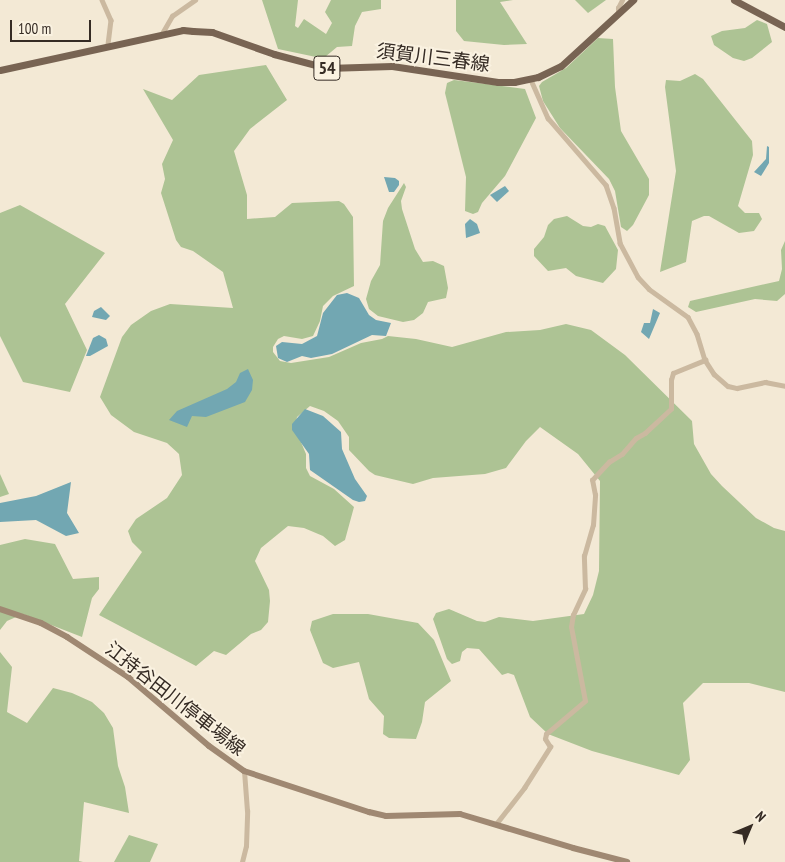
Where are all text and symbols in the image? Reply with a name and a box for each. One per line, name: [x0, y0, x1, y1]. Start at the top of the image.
scale bar: [12, 10, 94, 42]
text: 100 m: [18, 19, 51, 38]
street label: 須賀川三春線: [375, 40, 491, 76]
road number: 54: [313, 52, 341, 84]
street label: 江持谷田川停車場線: [101, 637, 249, 761]
north arrow: [725, 802, 775, 852]
text: N: [752, 807, 770, 825]

